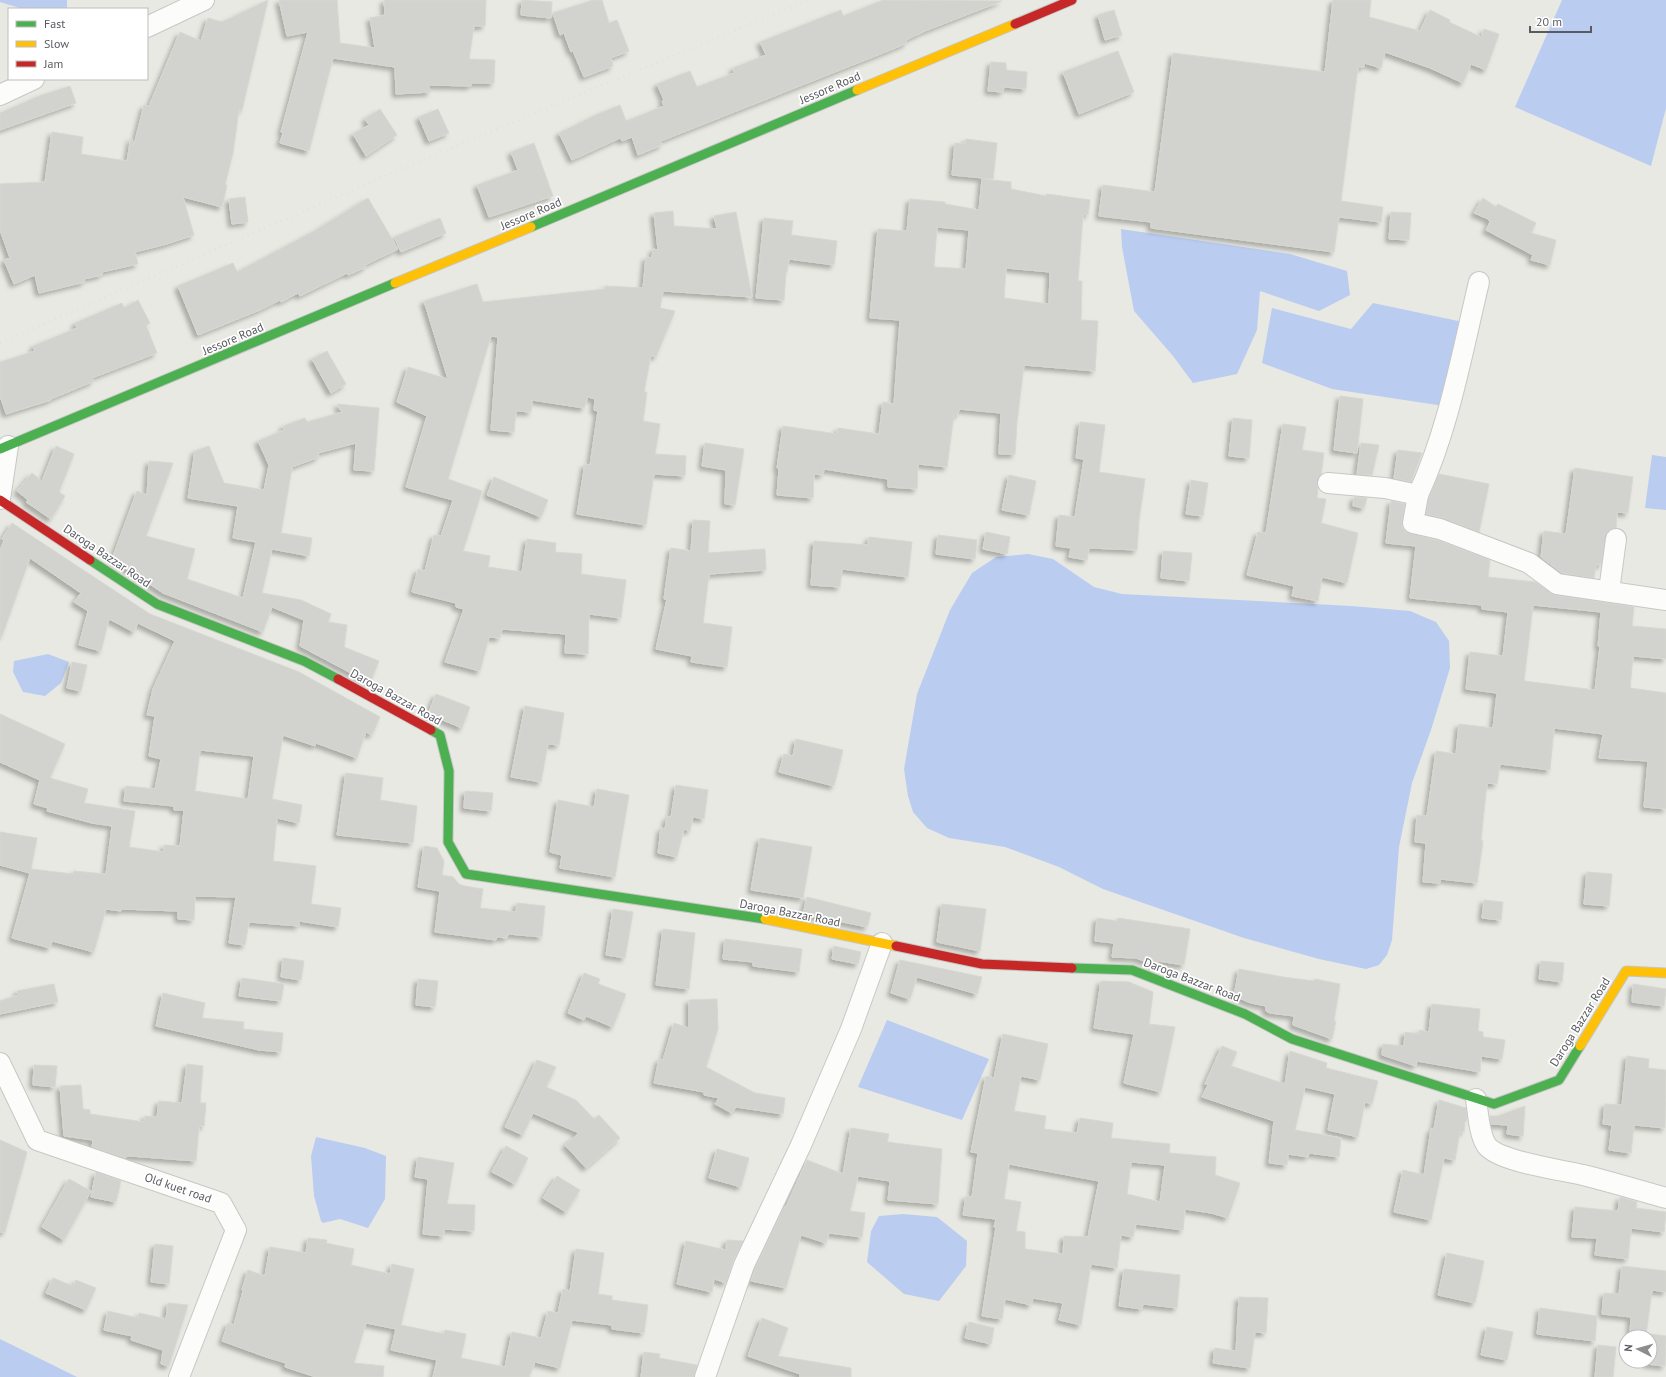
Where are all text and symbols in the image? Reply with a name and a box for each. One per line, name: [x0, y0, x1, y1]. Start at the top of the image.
legend: [8, 8, 148, 80]
scale bar: [1530, 8, 1591, 34]
text: 20 m: [1536, 14, 1562, 29]
text: Fast: [44, 16, 65, 31]
text: Slow: [44, 36, 69, 51]
text: Jam: [43, 56, 63, 71]
street label: Jessore Road: [796, 68, 863, 108]
street label: Jessore Road: [497, 194, 564, 234]
street label: Jessore Road: [199, 319, 266, 359]
street label: Daroga Bazzar Road: [61, 521, 154, 590]
street label: Daroga Bazzar Road: [348, 665, 445, 728]
street label: Daroga Bazzar Road: [738, 895, 842, 930]
street label: Daroga Bazzar Road: [1142, 954, 1243, 1005]
street label: Daroga Bazzar Road: [1546, 974, 1613, 1069]
street label: Old kuet road: [143, 1169, 214, 1206]
north arrow: [1618, 1329, 1658, 1369]
text: N: [1621, 1344, 1635, 1352]

